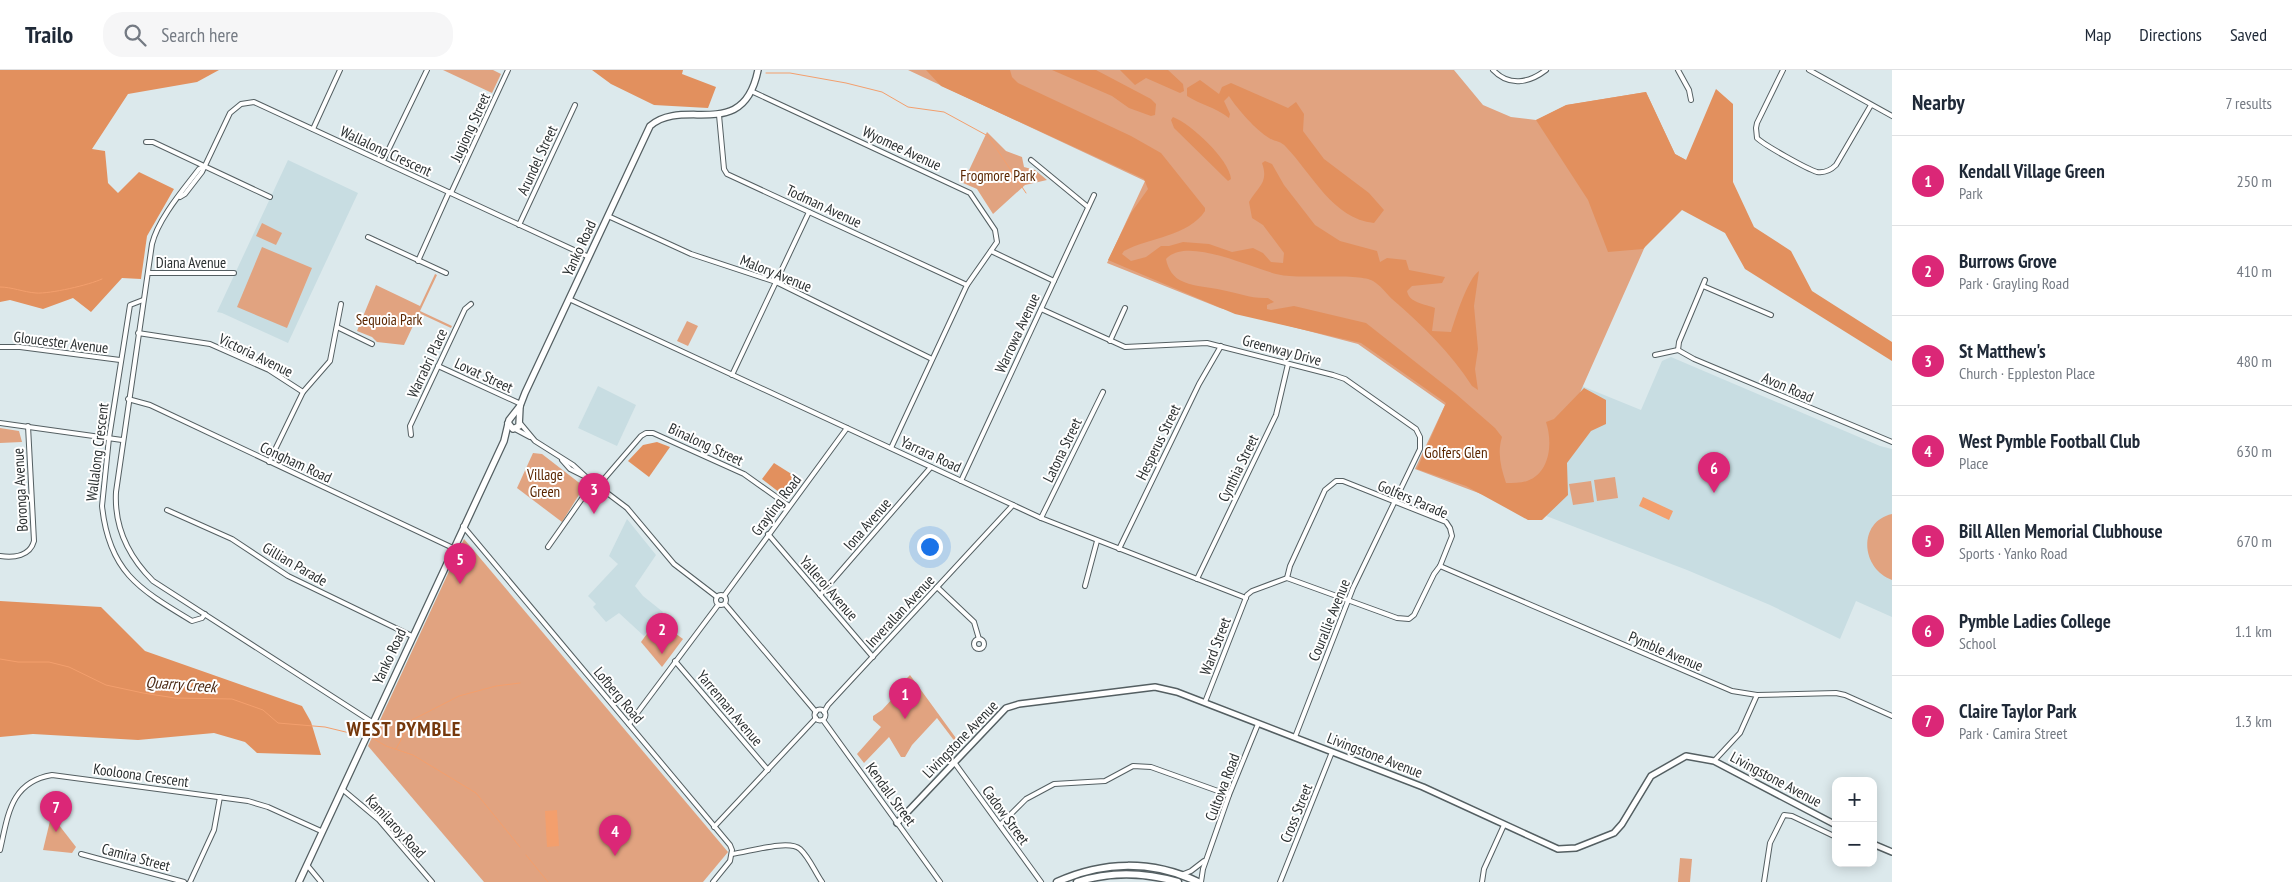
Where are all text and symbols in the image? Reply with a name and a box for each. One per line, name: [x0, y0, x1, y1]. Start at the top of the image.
search box: [103, 12, 453, 57]
text: Trailo: [25, 19, 73, 50]
icon: search: [121, 21, 149, 49]
text: Search here: [161, 23, 238, 47]
text: Map: [2085, 23, 2111, 46]
text: Directions: [2139, 23, 2202, 46]
text: Saved: [2230, 23, 2267, 46]
text: Nearby: [1912, 89, 1965, 116]
street label: Jugiong Street: [445, 90, 494, 165]
text: 7 results: [2225, 93, 2272, 113]
street label: Wyomee Avenue: [860, 121, 944, 175]
street label: Wallalong Crescent: [337, 122, 435, 180]
street label: Arundel Street: [513, 122, 561, 198]
text: Kendall Village Green: [1959, 159, 2105, 183]
park label: Frogmore Park: [960, 166, 1036, 185]
text: 1: [1924, 171, 1932, 191]
text: 250 m: [2237, 171, 2272, 191]
street label: Todman Avenue: [783, 180, 865, 232]
text: Park: [1959, 183, 1983, 203]
street label: Yanko Road: [558, 217, 600, 279]
text: Burrows Grove: [1959, 249, 2057, 273]
street label: Malory Avenue: [737, 250, 815, 296]
street label: Diana Avenue: [156, 253, 226, 272]
text: 2: [1924, 261, 1932, 281]
text: 410 m: [2237, 261, 2272, 281]
text: Park · Grayling Road: [1959, 273, 2069, 293]
street label: Warrowa Avenue: [990, 290, 1044, 376]
park label: Sequoia Park: [356, 310, 423, 329]
street label: Warrabri Place: [403, 325, 451, 401]
street label: Gloucester Avenue: [13, 327, 109, 357]
street label: Victoria Avenue: [215, 328, 296, 381]
street label: Greenway Drive: [1240, 330, 1324, 370]
text: St Matthew's: [1959, 339, 2046, 363]
text: 3: [1924, 351, 1932, 371]
text: 480 m: [2237, 351, 2272, 371]
street label: Lovat Street: [452, 353, 516, 397]
text: Church · Eppleston Place: [1959, 363, 2095, 383]
street label: Avon Road: [1759, 368, 1817, 406]
street label: Hesperus Street: [1131, 401, 1185, 483]
street label: Wallalong Crescent: [82, 402, 112, 502]
street label: Latona Street: [1038, 415, 1086, 485]
street label: Binalong Street: [666, 418, 746, 470]
text: West Pymble Football Club: [1959, 429, 2140, 453]
street label: Cynthia Street: [1214, 431, 1262, 505]
street label: Yarrara Road: [898, 432, 964, 476]
street label: Congham Road: [257, 437, 335, 487]
text: 4: [1924, 441, 1932, 461]
text: 630 m: [2237, 441, 2272, 461]
park label: Golfers Glen: [1424, 443, 1488, 462]
street label: Boronga Avenue: [8, 448, 32, 532]
pin: 6: [1698, 452, 1730, 493]
text: Place: [1959, 453, 1988, 473]
park label: Village Green: [526, 465, 563, 501]
street label: Grayling Road: [747, 471, 805, 539]
pin: 3: [578, 473, 610, 514]
street label: Golfers Parade: [1375, 476, 1451, 522]
street label: Iona Avenue: [839, 494, 895, 554]
text: Bill Allen Memorial Clubhouse: [1959, 519, 2163, 543]
text: 5: [1924, 531, 1932, 551]
text: 670 m: [2237, 531, 2272, 551]
your location: [917, 534, 943, 560]
street label: Gillian Parade: [259, 538, 331, 590]
pin: 5: [444, 543, 476, 584]
text: Sports · Yanko Road: [1959, 543, 2068, 563]
street label: Yalleroi Avenue: [796, 552, 862, 624]
street label: Inverallan Avenue: [862, 571, 938, 651]
street label: Courallie Avenue: [1304, 576, 1354, 664]
text: Pymble Ladies College: [1959, 609, 2111, 633]
pin: 2: [646, 613, 678, 654]
street label: Ward Street: [1195, 614, 1235, 678]
text: 6: [1924, 621, 1932, 641]
text: 1.1 km: [2235, 621, 2272, 641]
street label: Yanko Road: [368, 625, 410, 687]
street label: Pymble Avenue: [1626, 627, 1706, 675]
text: School: [1959, 633, 1996, 653]
street label: Lofberg Road: [590, 663, 648, 727]
street label: Yarrennan Avenue: [693, 666, 767, 750]
water label: Quarry Creek: [145, 672, 219, 697]
pin: 1: [889, 678, 921, 719]
street label: Livingstone Avenue: [918, 696, 1002, 782]
text: Claire Taylor Park: [1959, 699, 2077, 723]
text: 7: [1924, 711, 1932, 731]
text: 1.3 km: [2235, 711, 2272, 731]
district label: WEST PYMBLE: [346, 716, 461, 742]
text: Park · Camira Street: [1959, 723, 2067, 743]
street label: Livingstone Avenue: [1325, 728, 1425, 782]
street label: Livingstone Avenue: [1727, 747, 1825, 811]
street label: Cultowa Road: [1200, 751, 1244, 823]
street label: Kooloona Crescent: [92, 759, 190, 791]
street label: Kendall Street: [862, 759, 920, 829]
map controls: [1832, 777, 1877, 867]
button: +: [1832, 777, 1877, 822]
street label: Cross Street: [1276, 781, 1316, 845]
street label: Cadow Street: [978, 782, 1034, 848]
street label: Kamilaroy Road: [362, 790, 430, 862]
pin: 7: [40, 791, 72, 832]
pin: 4: [599, 815, 631, 856]
button: −: [1832, 822, 1877, 867]
street label: Camira Street: [100, 839, 172, 875]

